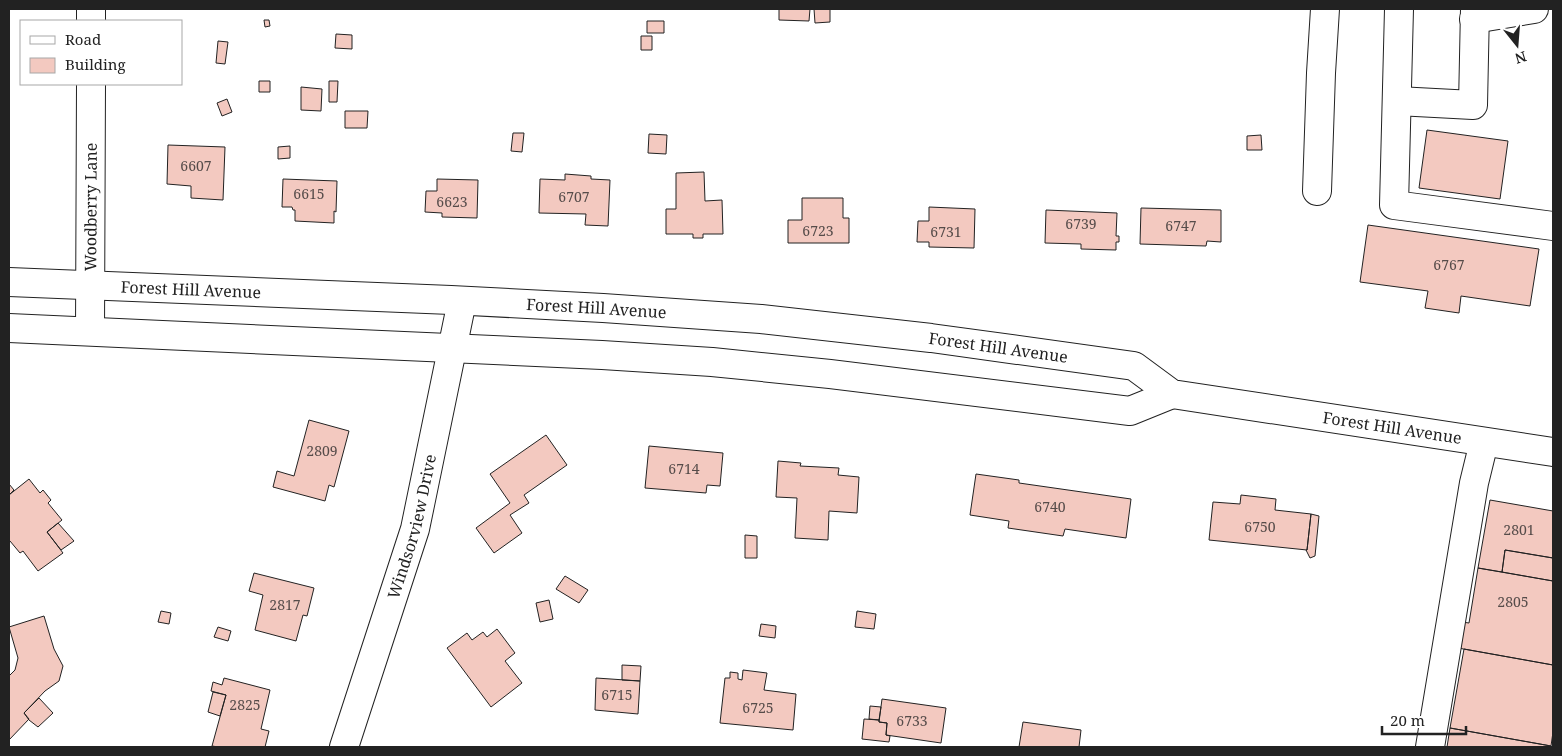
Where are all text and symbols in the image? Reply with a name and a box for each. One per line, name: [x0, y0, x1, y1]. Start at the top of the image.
legend: [20, 20, 182, 85]
north arrow: [1492, 20, 1542, 70]
text: Road: [65, 29, 101, 49]
text: N: [1513, 47, 1529, 69]
text: Building: [65, 54, 126, 74]
street label: Woodberry Lane: [79, 143, 102, 271]
house number: 6607: [180, 156, 212, 175]
house number: 6615: [293, 184, 325, 203]
house number: 6707: [558, 187, 590, 206]
house number: 6623: [436, 192, 468, 211]
house number: 6739: [1065, 214, 1097, 233]
house number: 6747: [1165, 216, 1197, 235]
house number: 6723: [802, 221, 834, 240]
house number: 6731: [930, 222, 962, 241]
house number: 6767: [1433, 255, 1465, 274]
street label: Forest Hill Avenue: [120, 276, 261, 303]
street label: Forest Hill Avenue: [526, 293, 667, 323]
street label: Forest Hill Avenue: [927, 327, 1069, 368]
street label: Forest Hill Avenue: [1321, 406, 1463, 449]
house number: 2809: [306, 441, 338, 460]
street label: Windsorview Drive: [382, 452, 441, 602]
house number: 6714: [668, 459, 700, 478]
house number: 6740: [1034, 497, 1066, 516]
house number: 6750: [1244, 517, 1276, 536]
house number: 2801: [1503, 520, 1535, 539]
house number: 2805: [1497, 592, 1529, 611]
house number: 2817: [269, 595, 301, 614]
house number: 6715: [601, 685, 633, 704]
house number: 2825: [229, 695, 261, 714]
house number: 6725: [742, 698, 774, 717]
scale bar: [1382, 704, 1466, 736]
text: 20 m: [1390, 710, 1425, 730]
house number: 6733: [896, 711, 928, 730]

